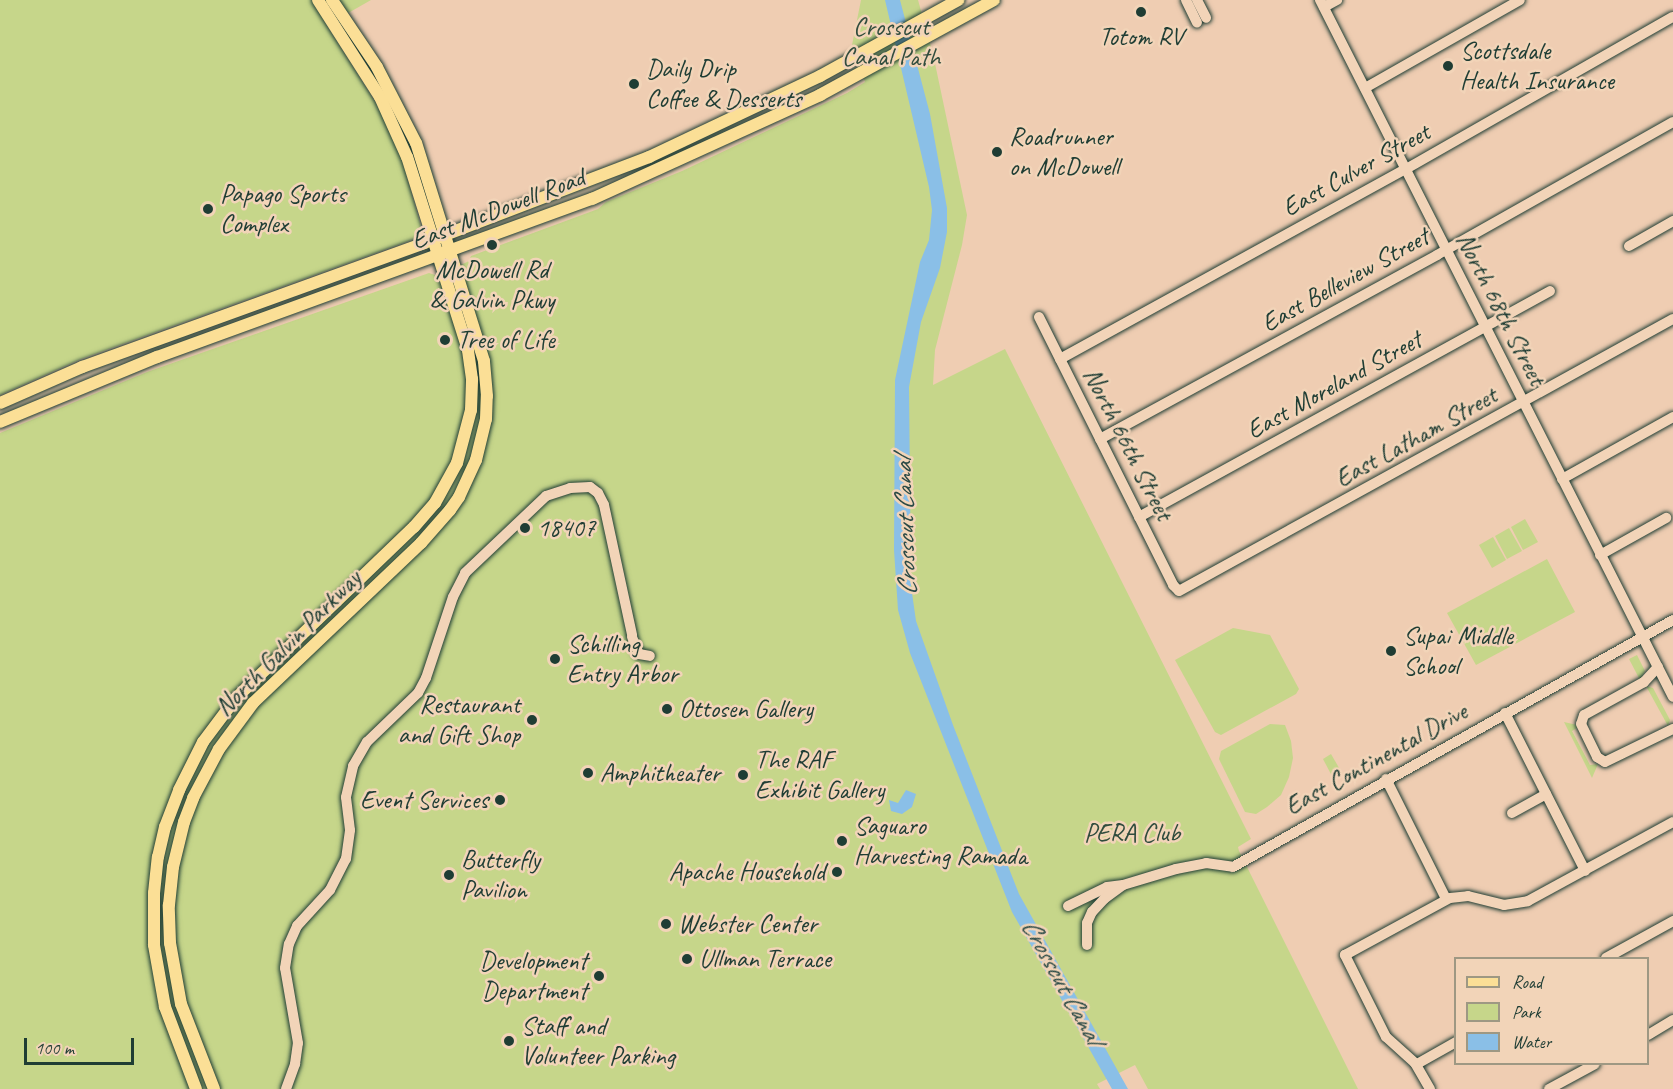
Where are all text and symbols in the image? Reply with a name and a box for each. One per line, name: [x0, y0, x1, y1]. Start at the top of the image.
marker: Totom RV: [1134, 5, 1148, 19]
park label: Crosscut Canal Path: [841, 11, 941, 72]
place label: Totom RV: [1098, 21, 1184, 53]
place label: Scottsdale Health Insurance: [1460, 35, 1614, 96]
place label: Daily Drip Coffee & Desserts: [646, 53, 801, 114]
marker: Scottsdale Health Insurance: [1441, 59, 1455, 73]
marker: Daily Drip Coffee & Desserts: [627, 77, 641, 91]
street label: East Culver Street: [1276, 116, 1436, 224]
place label: Roadrunner on McDowell: [1009, 121, 1119, 182]
marker: Roadrunner on McDowell: [990, 145, 1004, 159]
street label: East McDowell Road: [408, 162, 588, 256]
place label: Papago Sports Complex: [220, 178, 346, 240]
marker: Papago Sports Complex: [201, 202, 215, 216]
street label: East Belleview Street: [1256, 221, 1434, 339]
street label: North 68th Street: [1449, 227, 1553, 391]
marker: McDowell Rd & Galvin Pkwy: [485, 238, 499, 252]
place label: McDowell Rd & Galvin Pkwy: [430, 254, 554, 316]
place label: Tree of Life: [457, 324, 555, 356]
street label: East Moreland Street: [1241, 324, 1427, 446]
marker: Tree of Life: [438, 333, 452, 347]
street label: North 66th Street: [1076, 362, 1180, 526]
street label: East Latham Street: [1330, 380, 1502, 494]
water label: Crosscut Canal: [886, 458, 924, 596]
place label: 18407: [537, 512, 595, 544]
marker: 18407: [518, 521, 532, 535]
street label: North Galvin Parkway: [208, 563, 368, 723]
place label: Supai Middle School: [1403, 620, 1513, 682]
place label: Schilling Entry Arbor: [567, 628, 678, 690]
marker: Supai Middle School: [1384, 644, 1398, 658]
marker: Schilling Entry Arbor: [548, 652, 562, 666]
place label: Restaurant and Gift Shop: [397, 689, 520, 750]
place label: Ottosen Gallery: [679, 693, 814, 725]
street label: East Continental Drive: [1279, 696, 1473, 822]
marker: Ottosen Gallery: [660, 702, 674, 716]
marker: Restaurant and Gift Shop: [525, 713, 539, 727]
place label: The RAF Exhibit Gallery: [755, 744, 885, 806]
place label: Amphitheater: [600, 757, 720, 789]
marker: Amphitheater: [581, 766, 595, 780]
marker: The RAF Exhibit Gallery: [736, 768, 750, 782]
place label: Event Services: [360, 784, 488, 816]
marker: Event Services: [493, 793, 507, 807]
place label: Saguaro Harvesting Ramada: [854, 810, 1027, 872]
park label: PERA Club: [1084, 817, 1180, 849]
marker: Saguaro Harvesting Ramada: [835, 834, 849, 848]
place label: Butterfly Pavilion: [461, 844, 540, 906]
place label: Apache Household: [669, 856, 825, 888]
marker: Apache Household: [830, 865, 844, 879]
marker: Butterfly Pavilion: [442, 868, 456, 882]
place label: Webster Center: [678, 908, 817, 940]
water label: Crosscut Canal: [1014, 913, 1110, 1049]
marker: Webster Center: [659, 917, 673, 931]
place label: Ullman Terrace: [699, 943, 830, 975]
place label: Development Department: [479, 945, 587, 1006]
marker: Ullman Terrace: [680, 952, 694, 966]
legend: [1454, 957, 1649, 1065]
marker: Development Department: [592, 969, 606, 983]
text: Road: [1512, 971, 1542, 993]
text: Park: [1512, 1001, 1541, 1023]
place label: Staff and Volunteer Parking: [521, 1010, 676, 1072]
scale bar: [27, 1026, 136, 1064]
text: Water: [1512, 1031, 1551, 1053]
marker: Staff and Volunteer Parking: [502, 1034, 516, 1048]
text: 100 m: [35, 1037, 74, 1059]

